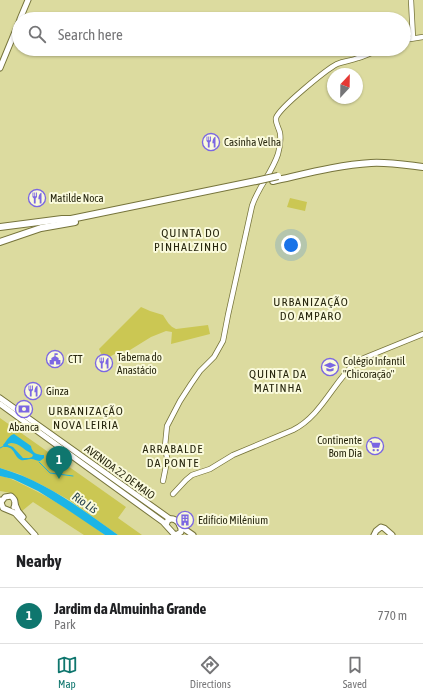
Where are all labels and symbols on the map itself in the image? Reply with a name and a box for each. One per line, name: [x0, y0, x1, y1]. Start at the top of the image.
north arrow: [327, 68, 363, 104]
restaurant icon: Casinha Velha: [201, 132, 221, 152]
place label: Casinha Velha: [224, 136, 281, 148]
restaurant icon: Matilde Noca: [27, 188, 47, 208]
place label: Matilde Noca: [50, 192, 104, 204]
district label: QUINTA DO PINHALZINHO: [154, 226, 228, 254]
your location: [281, 235, 301, 255]
district label: URBANIZAÇÃO DO AMPARO: [273, 295, 349, 323]
public building icon: CTT: [45, 349, 65, 369]
place label: Taberna do Anastácio: [117, 351, 162, 376]
place label: CTT: [68, 353, 83, 365]
restaurant icon: Taberna do Anastácio: [94, 353, 114, 373]
place label: Colégio Infantil "Chicoração": [343, 355, 405, 380]
school or university icon: Colégio Infantil "Chicoração": [320, 357, 340, 377]
district label: QUINTA DA MATINHA: [249, 367, 307, 395]
restaurant icon: Ginza: [23, 381, 43, 401]
place label: Ginza: [46, 385, 69, 397]
bank icon: Abanca: [14, 399, 34, 419]
district label: URBANIZAÇÃO NOVA LEIRIA: [48, 404, 124, 432]
place label: Abanca: [9, 421, 39, 433]
place label: Continente Bom Dia: [317, 434, 362, 459]
supermarket icon: Continente Bom Dia: [365, 436, 385, 456]
district label: ARRABALDE DA PONTE: [143, 442, 203, 470]
street label: AVENIDA 22 DE MAIO: [83, 443, 157, 501]
pin: 1: [46, 446, 72, 479]
water label: Rio Lis: [70, 489, 100, 517]
building icon: Edifício Milénium: [175, 510, 195, 530]
place label: Edifício Milénium: [198, 514, 268, 526]

